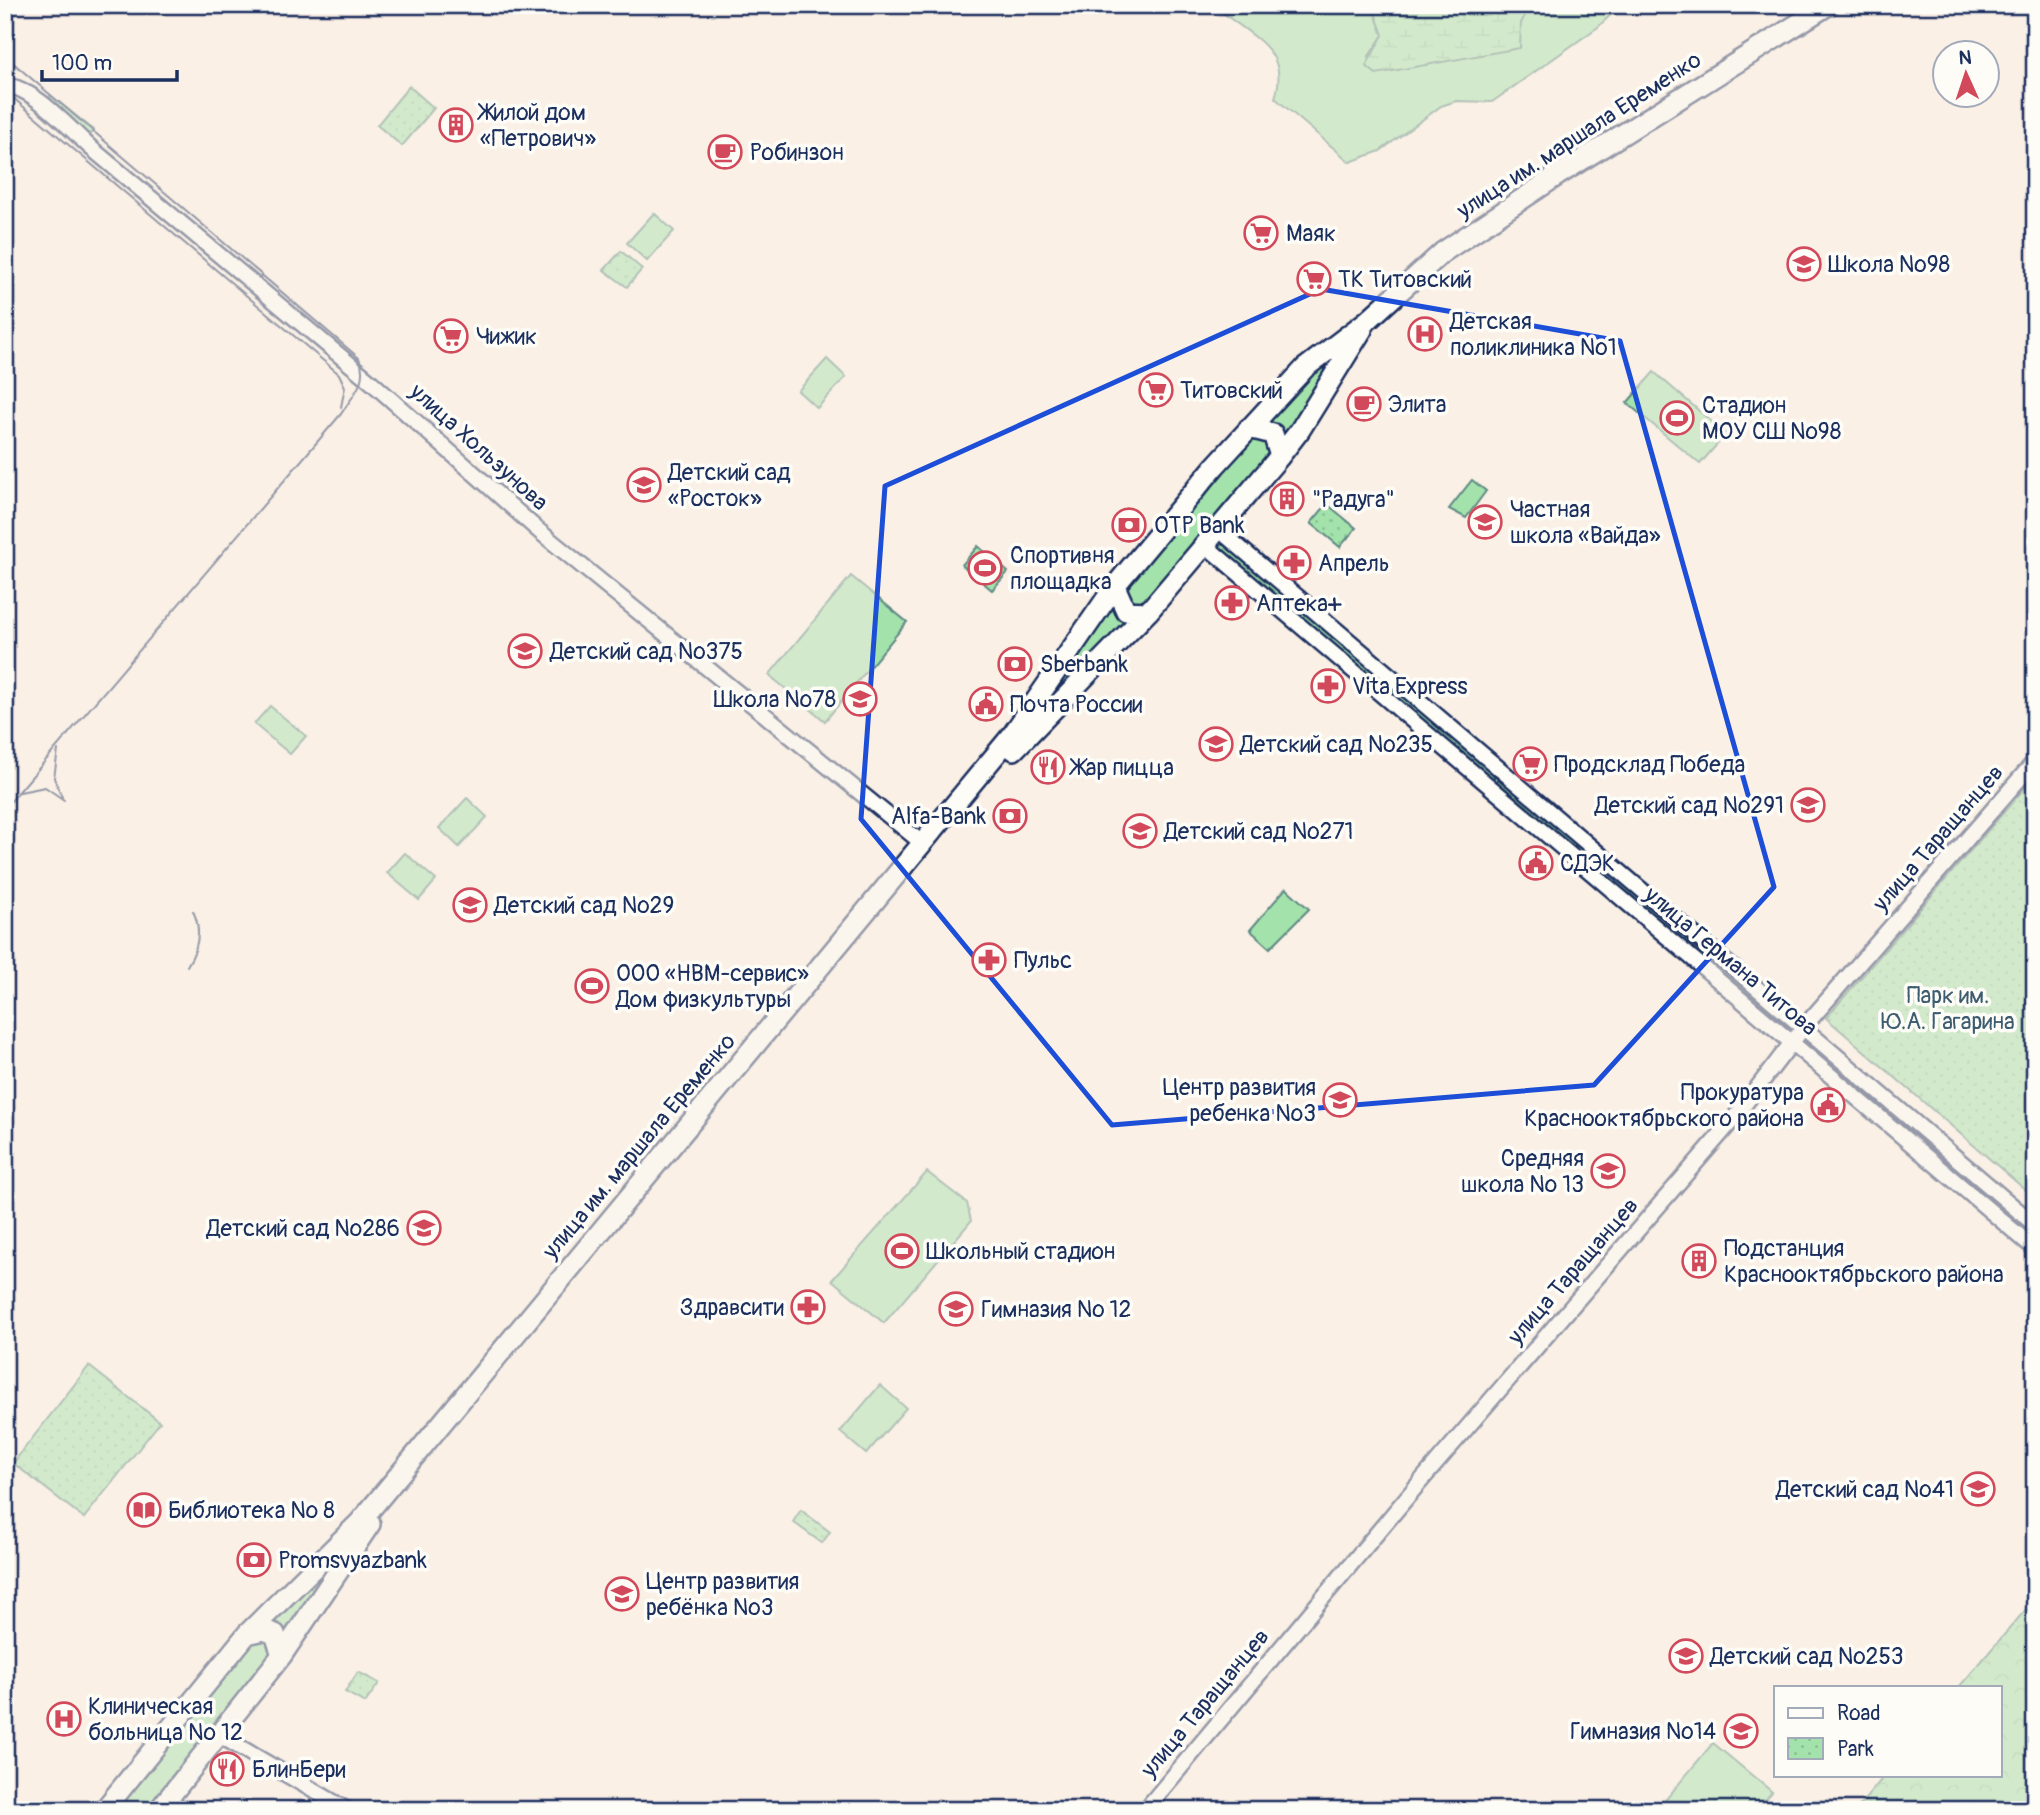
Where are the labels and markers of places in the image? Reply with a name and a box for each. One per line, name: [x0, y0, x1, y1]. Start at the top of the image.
place label: Жилой дом «Петрович»: [477, 98, 596, 153]
building icon: Жилой дом «Петрович»: [437, 106, 475, 144]
cafe icon: Робинзон: [706, 133, 744, 171]
place label: Робинзон: [750, 138, 844, 167]
supermarket icon: Маяк: [1242, 214, 1280, 252]
place label: Маяк: [1286, 219, 1336, 248]
school or university icon: Школа №98: [1785, 245, 1823, 283]
place label: Школа №98: [1828, 250, 1950, 279]
supermarket icon: ТК Титовский: [1295, 260, 1333, 298]
place label: ТК Титовский: [1338, 265, 1472, 294]
place label: Детская поликлиника №1: [1449, 307, 1617, 362]
hospital icon: Детская поликлиника №1: [1406, 315, 1444, 353]
supermarket icon: Чижик: [432, 317, 470, 355]
place label: Чижик: [476, 322, 537, 351]
supermarket icon: Титовский: [1137, 371, 1175, 409]
place label: Титовский: [1180, 376, 1283, 405]
cafe icon: Элита: [1345, 385, 1383, 423]
place label: Элита: [1388, 390, 1446, 419]
place label: Стадион МОУ СШ №98: [1702, 391, 1841, 446]
sports icon: Стадион МОУ СШ №98: [1658, 399, 1696, 437]
place label: Детский сад «Росток»: [667, 458, 791, 513]
school or university icon: Детский сад «Росток»: [625, 466, 663, 504]
building icon: "Радуга": [1268, 480, 1306, 518]
place label: "Радуга": [1312, 485, 1395, 514]
place label: Частная школа «Вайда»: [1510, 495, 1661, 550]
school or university icon: Частная школа «Вайда»: [1466, 503, 1504, 541]
bank icon: OTP Bank: [1110, 506, 1148, 544]
place label: OTP Bank: [1154, 511, 1245, 540]
place label: Спортивня площадка: [1010, 541, 1114, 596]
pharmacy icon: Апрель: [1275, 544, 1313, 582]
sports icon: Спортивня площадка: [966, 549, 1004, 587]
place label: Апрель: [1318, 549, 1390, 578]
pharmacy icon: Аптека+: [1213, 584, 1251, 622]
place label: Аптека+: [1256, 589, 1342, 618]
school or university icon: Детский сад №375: [506, 632, 544, 670]
place label: Детский сад №375: [549, 637, 743, 666]
bank icon: Sberbank: [996, 645, 1034, 683]
place label: Sberbank: [1040, 650, 1129, 679]
pharmacy icon: Vita Express: [1309, 667, 1347, 705]
place label: Vita Express: [1352, 672, 1468, 701]
school or university icon: Школа №78: [841, 680, 879, 718]
place label: Школа №78: [714, 685, 836, 714]
public building icon: Почта России: [967, 685, 1005, 723]
place label: Почта России: [1010, 690, 1143, 719]
school or university icon: Детский сад №235: [1197, 725, 1235, 763]
place label: Детский сад №235: [1239, 730, 1433, 759]
supermarket icon: Продсклад Победа: [1511, 745, 1549, 783]
restaurant icon: Жар пицца: [1029, 748, 1067, 786]
place label: Продсклад Победа: [1554, 750, 1745, 779]
place label: Жар пицца: [1069, 753, 1174, 782]
school or university icon: Детский сад №291: [1789, 786, 1827, 824]
place label: Детский сад №291: [1594, 791, 1784, 820]
bank icon: Alfa-Bank: [991, 797, 1029, 835]
place label: Alfa-Bank: [891, 802, 986, 831]
school or university icon: Детский сад №271: [1121, 812, 1159, 850]
place label: Детский сад №271: [1163, 817, 1354, 846]
public building icon: СДЭК: [1517, 844, 1555, 882]
place label: СДЭК: [1560, 849, 1615, 878]
school or university icon: Детский сад №29: [451, 886, 489, 924]
place label: Детский сад №29: [493, 891, 674, 920]
pharmacy icon: Пульс: [970, 941, 1008, 979]
place label: Пульс: [1014, 946, 1072, 975]
place label: ООО «НВМ-сервис» Дом физкультуры: [615, 959, 809, 1014]
sports icon: ООО «НВМ-сервис» Дом физкультуры: [573, 967, 611, 1005]
place label: Центр развития ребенка №3: [1163, 1073, 1316, 1128]
place label: Прокуратура Краснооктябрьского района: [1524, 1078, 1804, 1133]
school or university icon: Центр развития ребенка №3: [1321, 1081, 1359, 1119]
public building icon: Прокуратура Краснооктябрьского района: [1809, 1086, 1847, 1124]
place label: Средняя школа № 13: [1461, 1144, 1584, 1199]
school or university icon: Средняя школа № 13: [1589, 1152, 1627, 1190]
school or university icon: Детский сад №286: [405, 1209, 443, 1247]
place label: Детский сад №286: [206, 1214, 400, 1243]
sports icon: Школьный стадион: [883, 1232, 921, 1270]
place label: Подстанция Краснооктябрьского района: [1724, 1234, 2004, 1289]
place label: Школьный стадион: [926, 1237, 1115, 1266]
building icon: Подстанция Краснооктябрьского района: [1680, 1242, 1718, 1280]
pharmacy icon: Здравсити: [789, 1288, 827, 1326]
school or university icon: Гимназия № 12: [937, 1290, 975, 1328]
place label: Здравсити: [680, 1293, 784, 1322]
place label: Гимназия № 12: [981, 1295, 1131, 1324]
school or university icon: Детский сад №41: [1959, 1470, 1997, 1508]
place label: Детский сад №41: [1775, 1475, 1954, 1504]
library icon: Библиотека № 8: [125, 1491, 163, 1529]
place label: Библиотека № 8: [168, 1496, 335, 1525]
bank icon: Promsvyazbank: [235, 1541, 273, 1579]
place label: Promsvyazbank: [278, 1546, 427, 1575]
place label: Центр развития ребёнка №3: [646, 1567, 799, 1622]
school or university icon: Центр развития ребёнка №3: [603, 1575, 641, 1613]
school or university icon: Детский сад №253: [1667, 1637, 1705, 1675]
place label: Детский сад №253: [1709, 1642, 1904, 1671]
place label: Клиническая больница № 12: [88, 1692, 243, 1747]
hospital icon: Клиническая больница № 12: [45, 1700, 83, 1738]
school or university icon: Гимназия №14: [1722, 1712, 1760, 1750]
place label: Гимназия №14: [1570, 1717, 1716, 1746]
restaurant icon: БлинБери: [208, 1750, 246, 1788]
place label: БлинБери: [252, 1755, 346, 1784]

